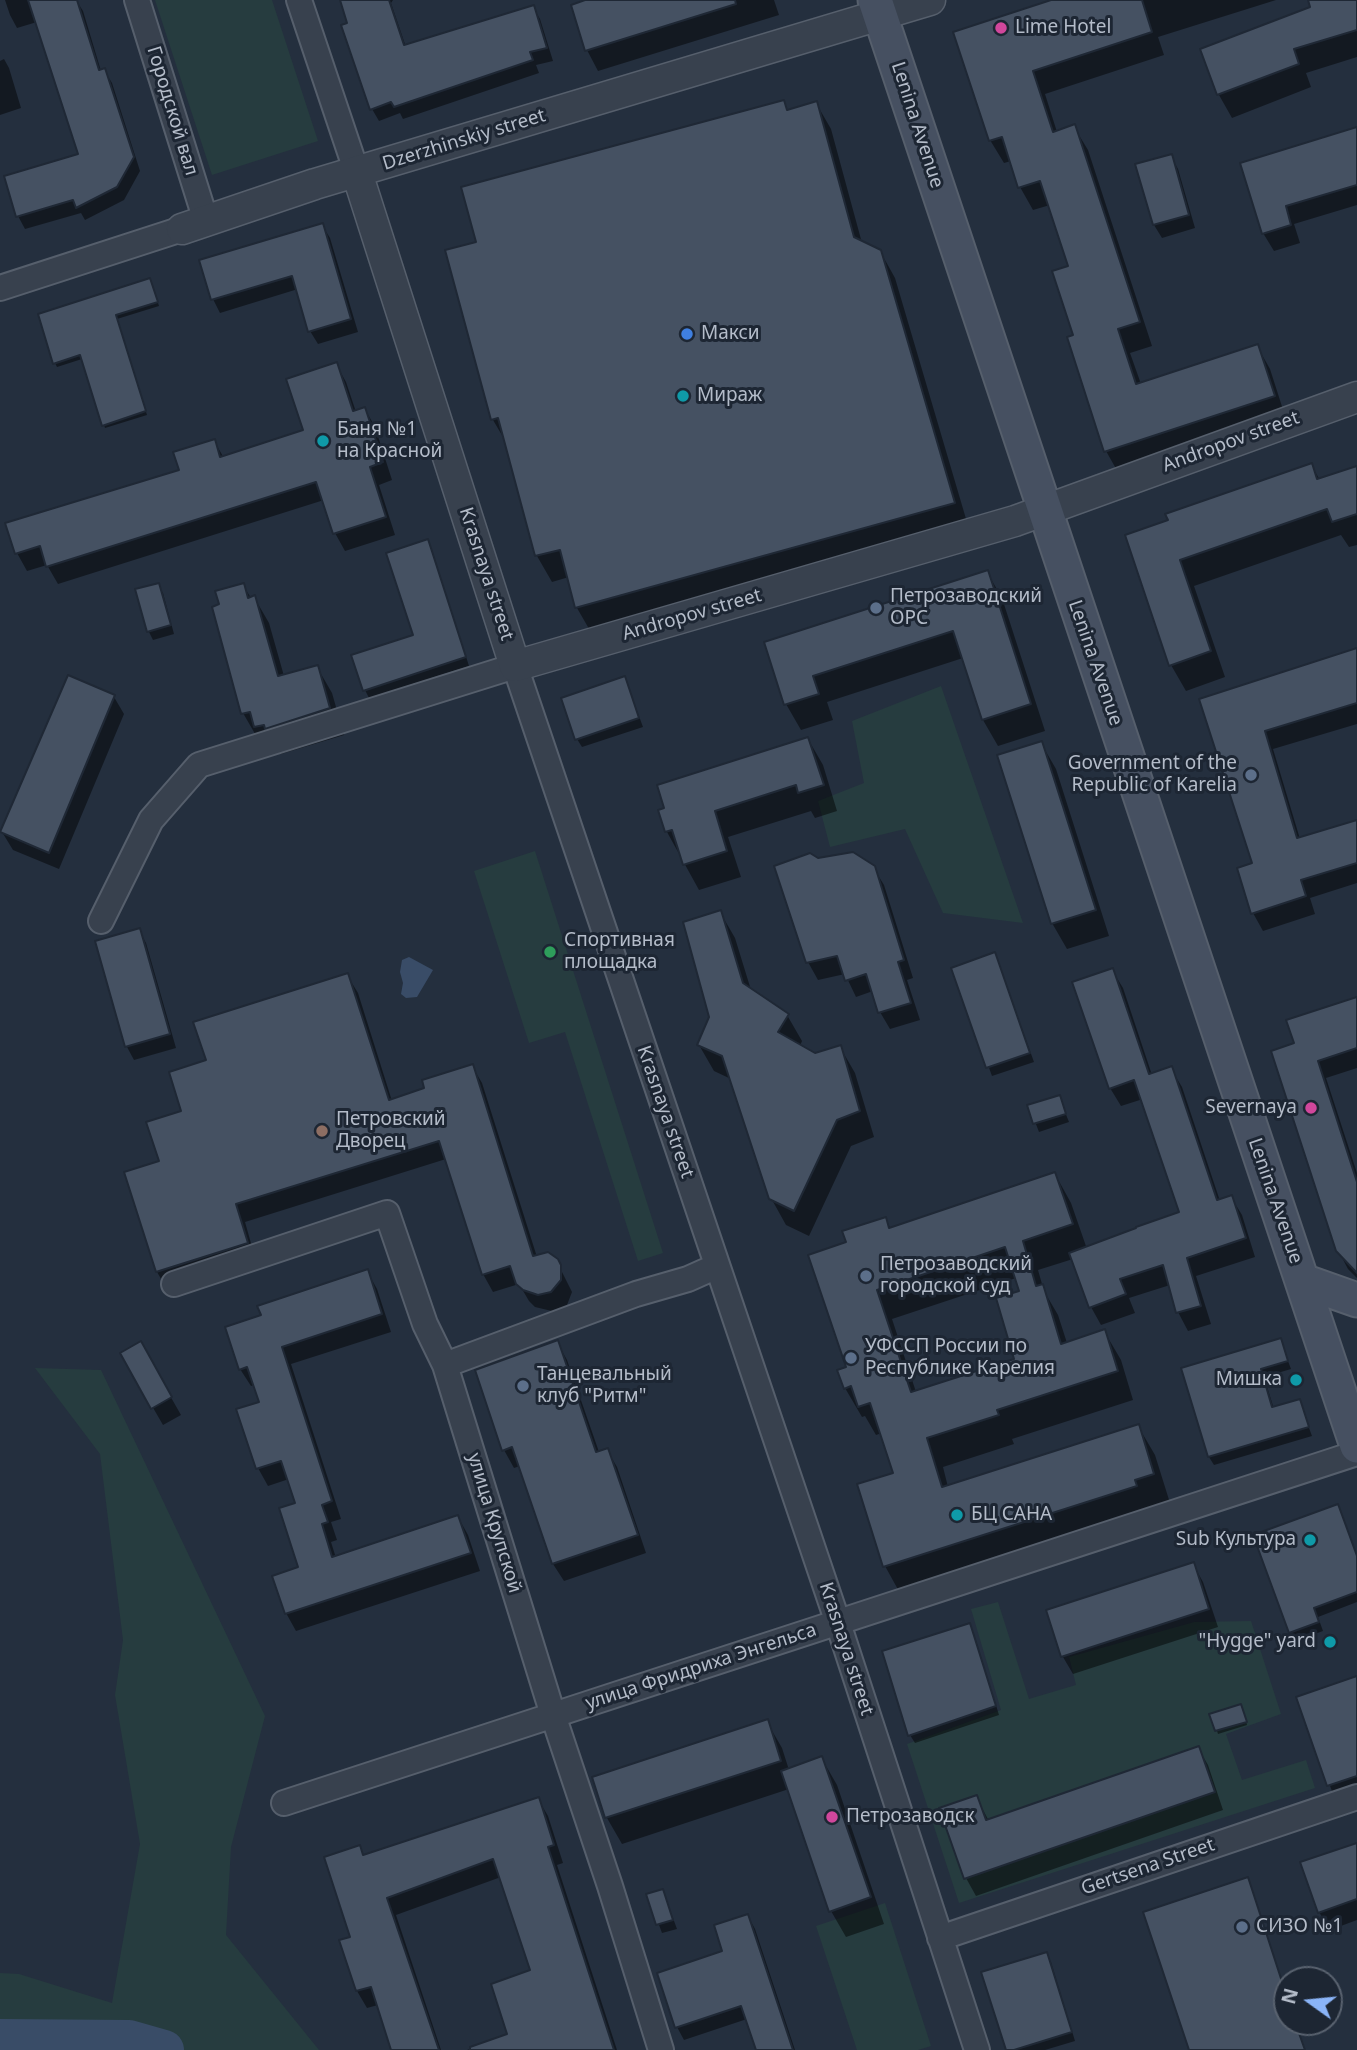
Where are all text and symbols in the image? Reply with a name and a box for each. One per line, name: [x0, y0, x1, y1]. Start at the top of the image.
place label: Lime Hotel: [1015, 17, 1111, 39]
marker: Lime Hotel: [993, 20, 1009, 36]
street label: Городской вал: [142, 44, 202, 178]
street label: Lenina Avenue: [886, 59, 948, 191]
street label: Dzerzhinskiy street: [380, 104, 548, 176]
place label: Макси: [701, 323, 760, 345]
marker: Макси: [679, 326, 695, 342]
place label: Мираж: [697, 385, 762, 407]
marker: Мираж: [675, 388, 691, 404]
street label: Andropov street: [1160, 407, 1302, 477]
place label: Баня №1 на Красной: [337, 419, 442, 463]
marker: Баня №1 на Красной: [315, 433, 331, 449]
street label: Krasnaya street: [454, 505, 518, 643]
street label: Andropov street: [620, 584, 764, 646]
place label: Петрозаводский ОРС: [890, 586, 1042, 630]
street label: Lenina Avenue: [1063, 597, 1127, 729]
marker: Петрозаводский ОРС: [868, 600, 884, 616]
place label: Government of the Republic of Karelia: [1068, 753, 1237, 797]
marker: Government of the Republic of Karelia: [1243, 767, 1259, 783]
place label: Спортивная площадка: [564, 930, 675, 974]
marker: Спортивная площадка: [542, 944, 558, 960]
street label: Krasnaya street: [632, 1043, 698, 1181]
place label: Severnaya: [1205, 1097, 1297, 1119]
marker: Severnaya: [1303, 1100, 1319, 1116]
place label: Петровский Дворец: [336, 1109, 446, 1153]
marker: Петровский Дворец: [314, 1123, 330, 1139]
street label: Lenina Avenue: [1243, 1135, 1307, 1267]
place label: Петрозаводский городской суд: [880, 1254, 1032, 1298]
marker: Петрозаводский городской суд: [858, 1268, 874, 1284]
place label: УФССП России по Республике Карелия: [865, 1336, 1055, 1380]
marker: УФССП России по Республике Карелия: [843, 1350, 859, 1366]
place label: Танцевальный клуб "Ритм": [537, 1364, 672, 1408]
place label: Мишка: [1216, 1369, 1282, 1391]
marker: Мишка: [1288, 1372, 1304, 1388]
marker: Танцевальный клуб "Ритм": [515, 1378, 531, 1394]
street label: улица Крупской: [462, 1450, 526, 1596]
place label: БЦ САНА: [971, 1504, 1052, 1526]
marker: БЦ САНА: [949, 1507, 965, 1523]
place label: Sub Культура: [1176, 1529, 1296, 1551]
marker: Sub Культура: [1302, 1532, 1318, 1548]
street label: Krasnaya street: [814, 1580, 878, 1718]
street label: улица Фридриха Энгельса: [583, 1619, 819, 1715]
place label: "Hygge" yard: [1198, 1631, 1316, 1653]
marker: "Hygge" yard: [1322, 1634, 1338, 1650]
place label: Петрозаводск: [846, 1806, 975, 1828]
marker: Петрозаводск: [824, 1809, 840, 1825]
street label: Gertsena Street: [1078, 1834, 1218, 1900]
place label: СИЗО №1: [1256, 1916, 1343, 1938]
marker: СИЗО №1: [1234, 1919, 1250, 1935]
north arrow: [1273, 1966, 1343, 2036]
text: N: [1275, 1985, 1304, 2007]

